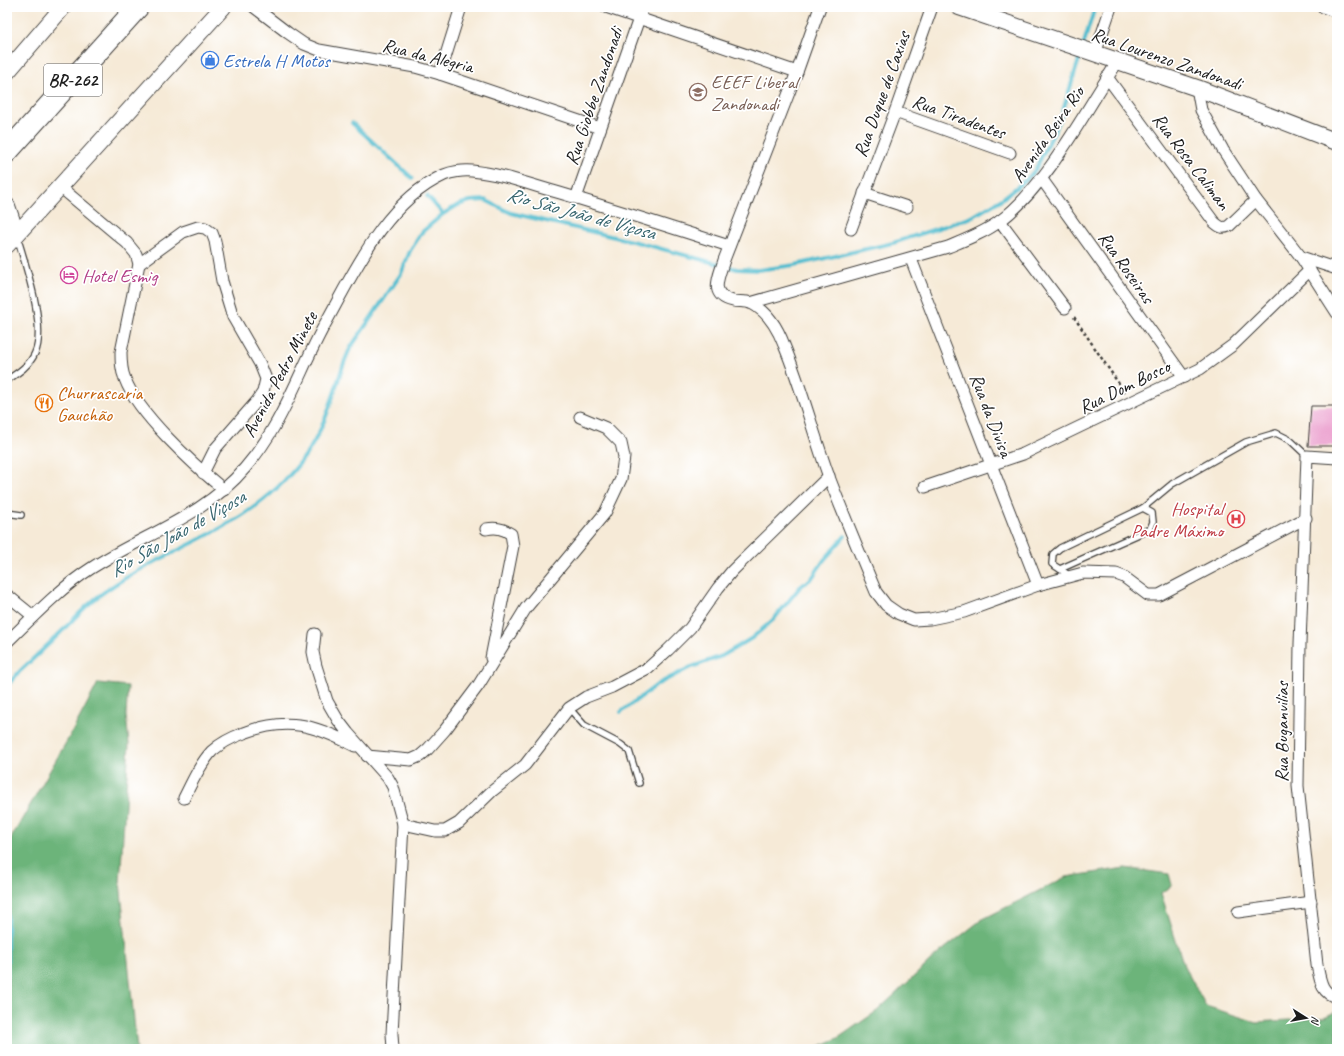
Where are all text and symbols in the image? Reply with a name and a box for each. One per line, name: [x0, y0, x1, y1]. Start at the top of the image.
street label: Rua Giobbe Zandonadi: [559, 22, 629, 168]
street label: Rua Lourenzo Zandonadi: [1088, 22, 1247, 97]
street label: Rua Duque de Caxias: [848, 26, 917, 160]
street label: Rua da Alegria: [380, 33, 478, 79]
place label: Estrela H Motos: [223, 49, 331, 73]
shop icon: Estrela H Motos: [200, 50, 220, 70]
road number: BR-262: [44, 64, 102, 96]
place label: EEEF Liberal Zandonadi: [711, 70, 801, 116]
street label: Avenida Beira Rio: [1006, 80, 1091, 188]
school or university icon: EEEF Liberal Zandonadi: [688, 82, 708, 102]
street label: Rua Tiradentes: [909, 89, 1010, 145]
street label: Rua Rosa Caliman: [1147, 108, 1236, 215]
water label: Rio São João de Viçosa: [504, 182, 660, 246]
street label: Rua Roseiras: [1093, 227, 1161, 309]
place label: Hotel Esmig: [82, 264, 158, 288]
hotel icon: Hotel Esmig: [59, 265, 79, 285]
street label: Avenida Pedro Minete: [237, 306, 324, 441]
street label: Rua Dom Bosco: [1075, 354, 1176, 419]
street label: Rua da Divisa: [964, 370, 1019, 463]
place label: Churrascaria Gauchão: [57, 381, 143, 427]
restaurant icon: Churrascaria Gauchão: [34, 393, 54, 413]
water label: Rio São João de Viçosa: [105, 484, 251, 582]
place label: Hospital Padre Máximo: [1131, 497, 1227, 543]
hospital icon: Hospital Padre Máximo: [1226, 509, 1246, 529]
street label: Rua Buganvilias: [1270, 680, 1294, 782]
north arrow: [1286, 998, 1326, 1038]
text: N: [1308, 1015, 1323, 1027]

